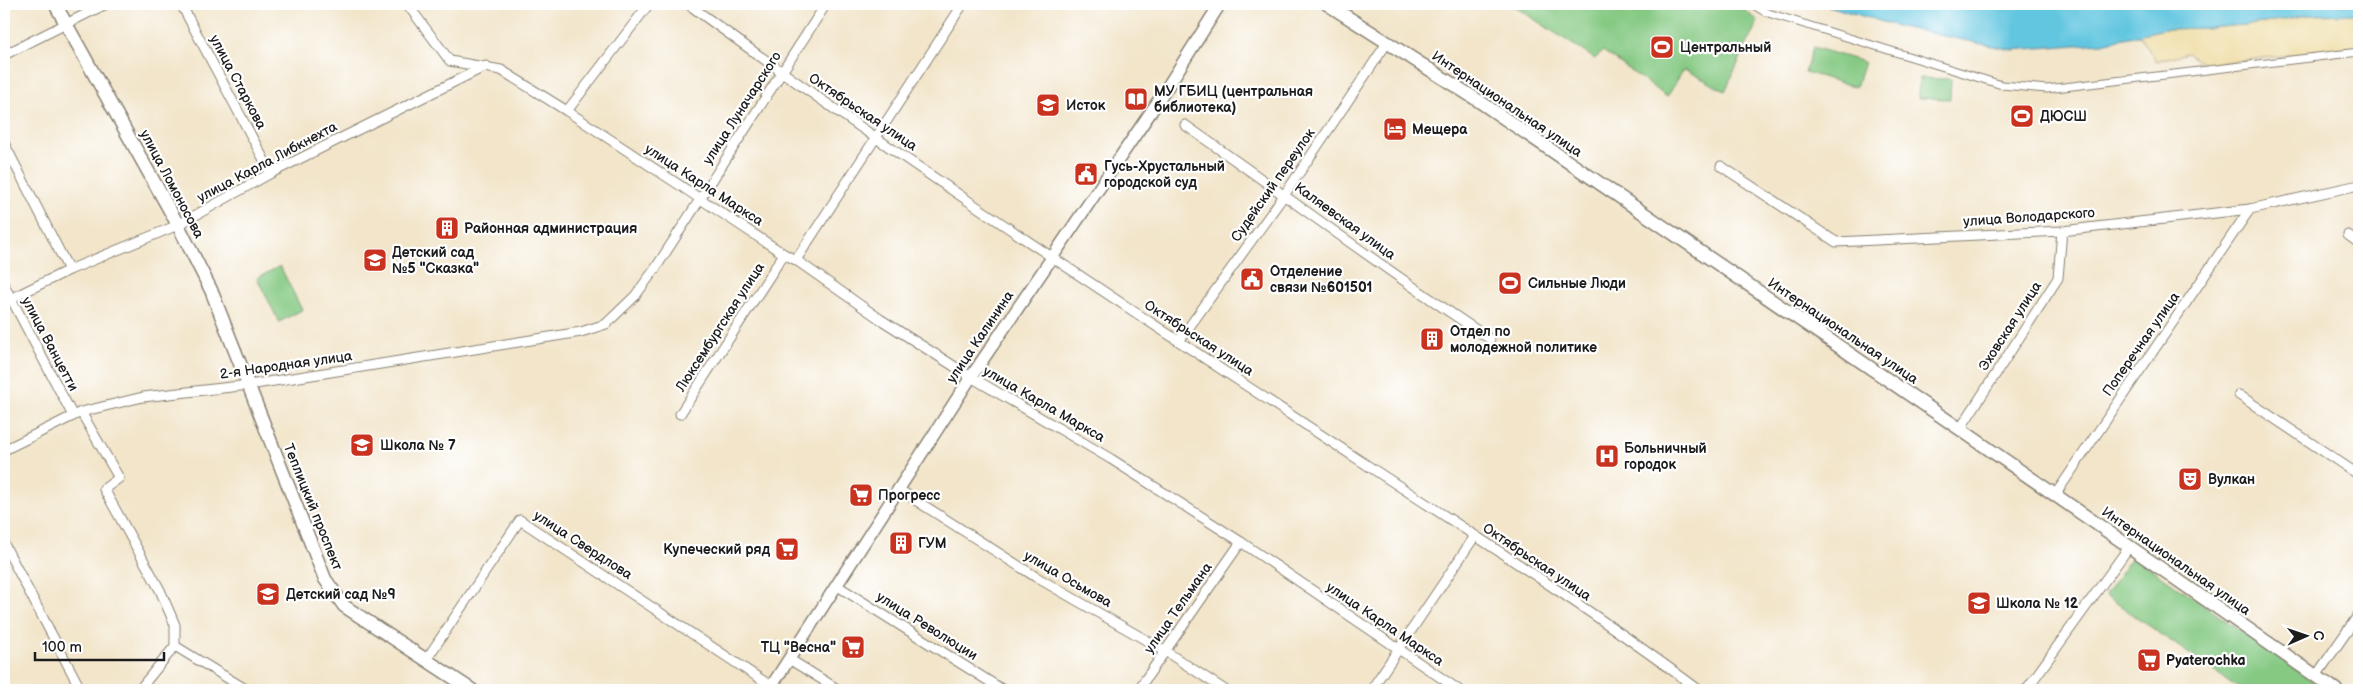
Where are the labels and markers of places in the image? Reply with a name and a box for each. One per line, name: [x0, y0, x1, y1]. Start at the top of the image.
sports icon: Центральный: [1649, 34, 1675, 60]
place label: Центральный: [1680, 39, 1771, 56]
place label: МУ ГБИЦ (центральная библиотека): [1154, 83, 1313, 116]
library icon: МУ ГБИЦ (центральная библиотека): [1123, 86, 1149, 112]
school or university icon: Исток: [1035, 92, 1061, 118]
place label: Исток: [1066, 97, 1106, 114]
sports icon: ДЮСШ: [2009, 103, 2035, 129]
place label: ДЮСШ: [2040, 108, 2087, 125]
hotel icon: Мещера: [1382, 116, 1408, 142]
place label: Мещера: [1412, 121, 1468, 138]
place label: Гусь-Хрустальный городской суд: [1104, 158, 1225, 191]
public building icon: Гусь-Хрустальный городской суд: [1073, 161, 1099, 187]
building icon: Районная администрация: [434, 215, 460, 241]
place label: Районная администрация: [464, 220, 637, 237]
place label: Детский сад №5 "Сказка": [392, 244, 479, 277]
school or university icon: Детский сад №5 "Сказка": [362, 247, 388, 273]
place label: Отделение связи №601501: [1270, 263, 1373, 296]
public building icon: Отделение связи №601501: [1239, 266, 1265, 292]
sports icon: Сильные Люди: [1497, 270, 1523, 296]
place label: Сильные Люди: [1528, 275, 1626, 292]
place label: Отдел по молодежной политике: [1450, 323, 1597, 356]
building icon: Отдел по молодежной политике: [1419, 326, 1445, 352]
school or university icon: Школа № 7: [349, 432, 375, 458]
place label: Школа № 7: [380, 437, 456, 454]
place label: Больничный городок: [1624, 440, 1707, 473]
hospital icon: Больничный городок: [1594, 443, 1620, 469]
theatre icon: Вулкан: [2177, 466, 2203, 492]
place label: Вулкан: [2208, 471, 2255, 488]
supermarket icon: Прогресс: [848, 482, 874, 508]
place label: Прогресс: [878, 487, 940, 504]
building icon: ГУМ: [888, 530, 914, 556]
place label: ГУМ: [918, 535, 947, 552]
supermarket icon: Купеческий ряд: [774, 536, 800, 562]
place label: Купеческий ряд: [663, 541, 771, 558]
school or university icon: Детский сад №9: [255, 581, 281, 607]
place label: Детский сад №9: [286, 586, 396, 603]
school or university icon: Школа № 12: [1966, 590, 1992, 616]
place label: Школа № 12: [1996, 595, 2079, 612]
supermarket icon: ТЦ "Весна": [840, 634, 866, 660]
place label: ТЦ "Весна": [761, 639, 836, 656]
supermarket icon: Pyaterochka: [2136, 647, 2162, 673]
place label: Pyaterochka: [2166, 652, 2246, 669]

